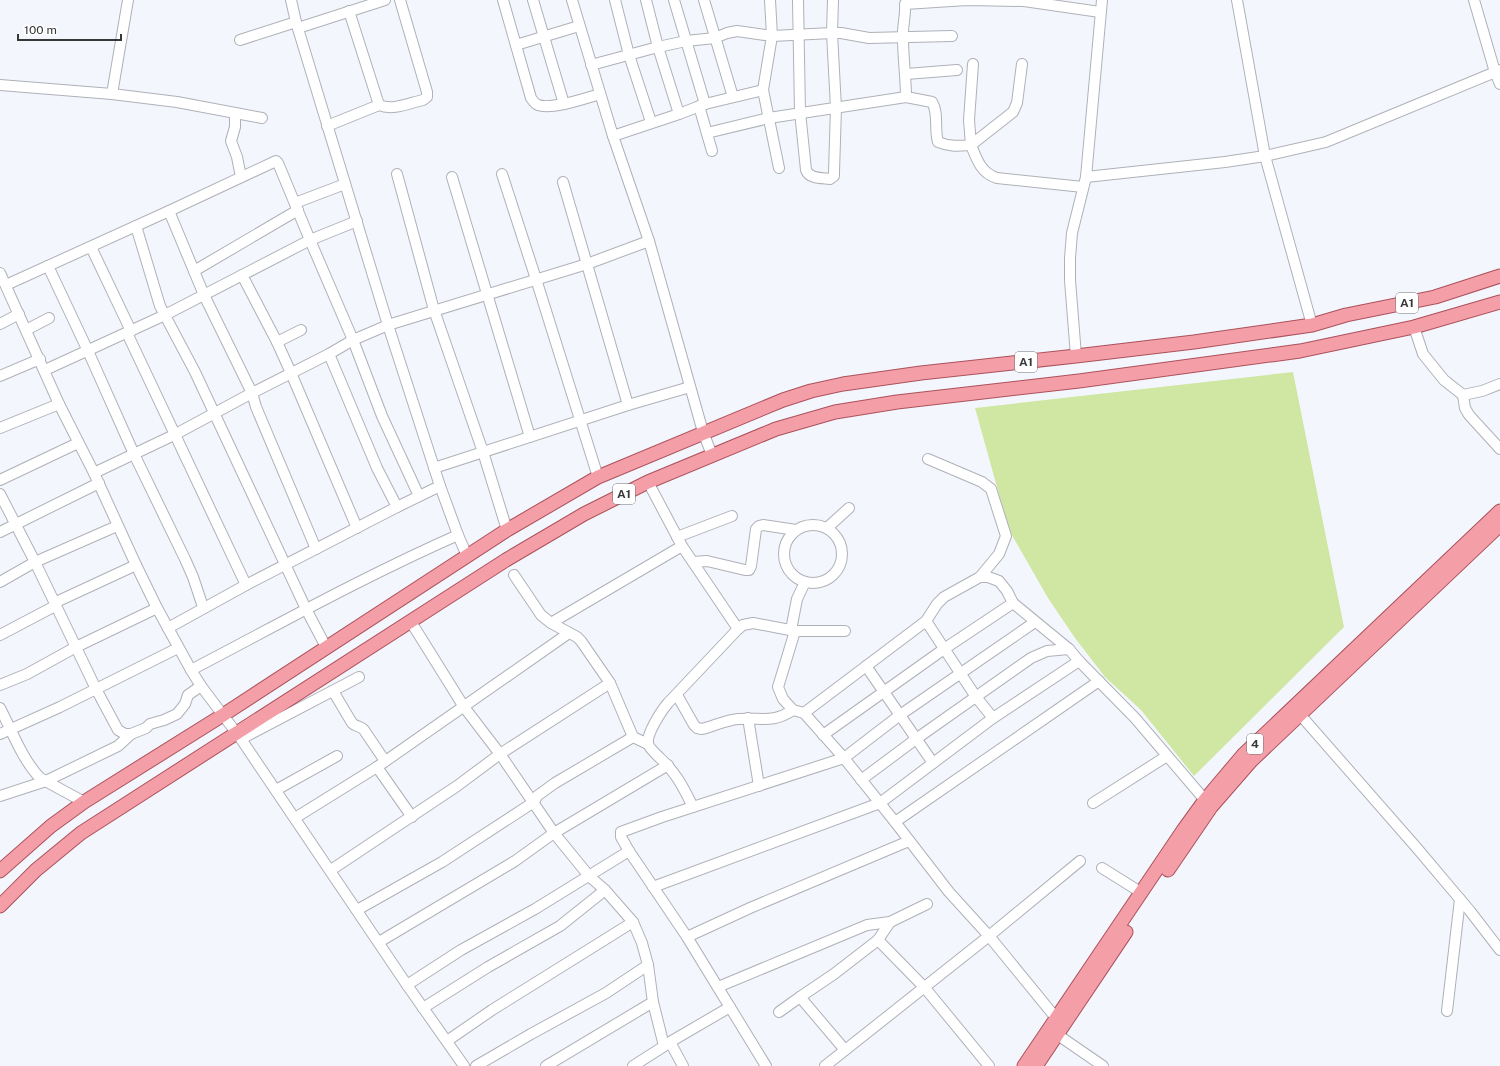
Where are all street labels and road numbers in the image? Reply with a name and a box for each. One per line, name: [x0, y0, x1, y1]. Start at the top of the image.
road number: A1: [1396, 293, 1418, 313]
road number: A1: [1015, 352, 1037, 372]
road number: A1: [613, 484, 635, 504]
road number: 4: [1247, 734, 1263, 754]

